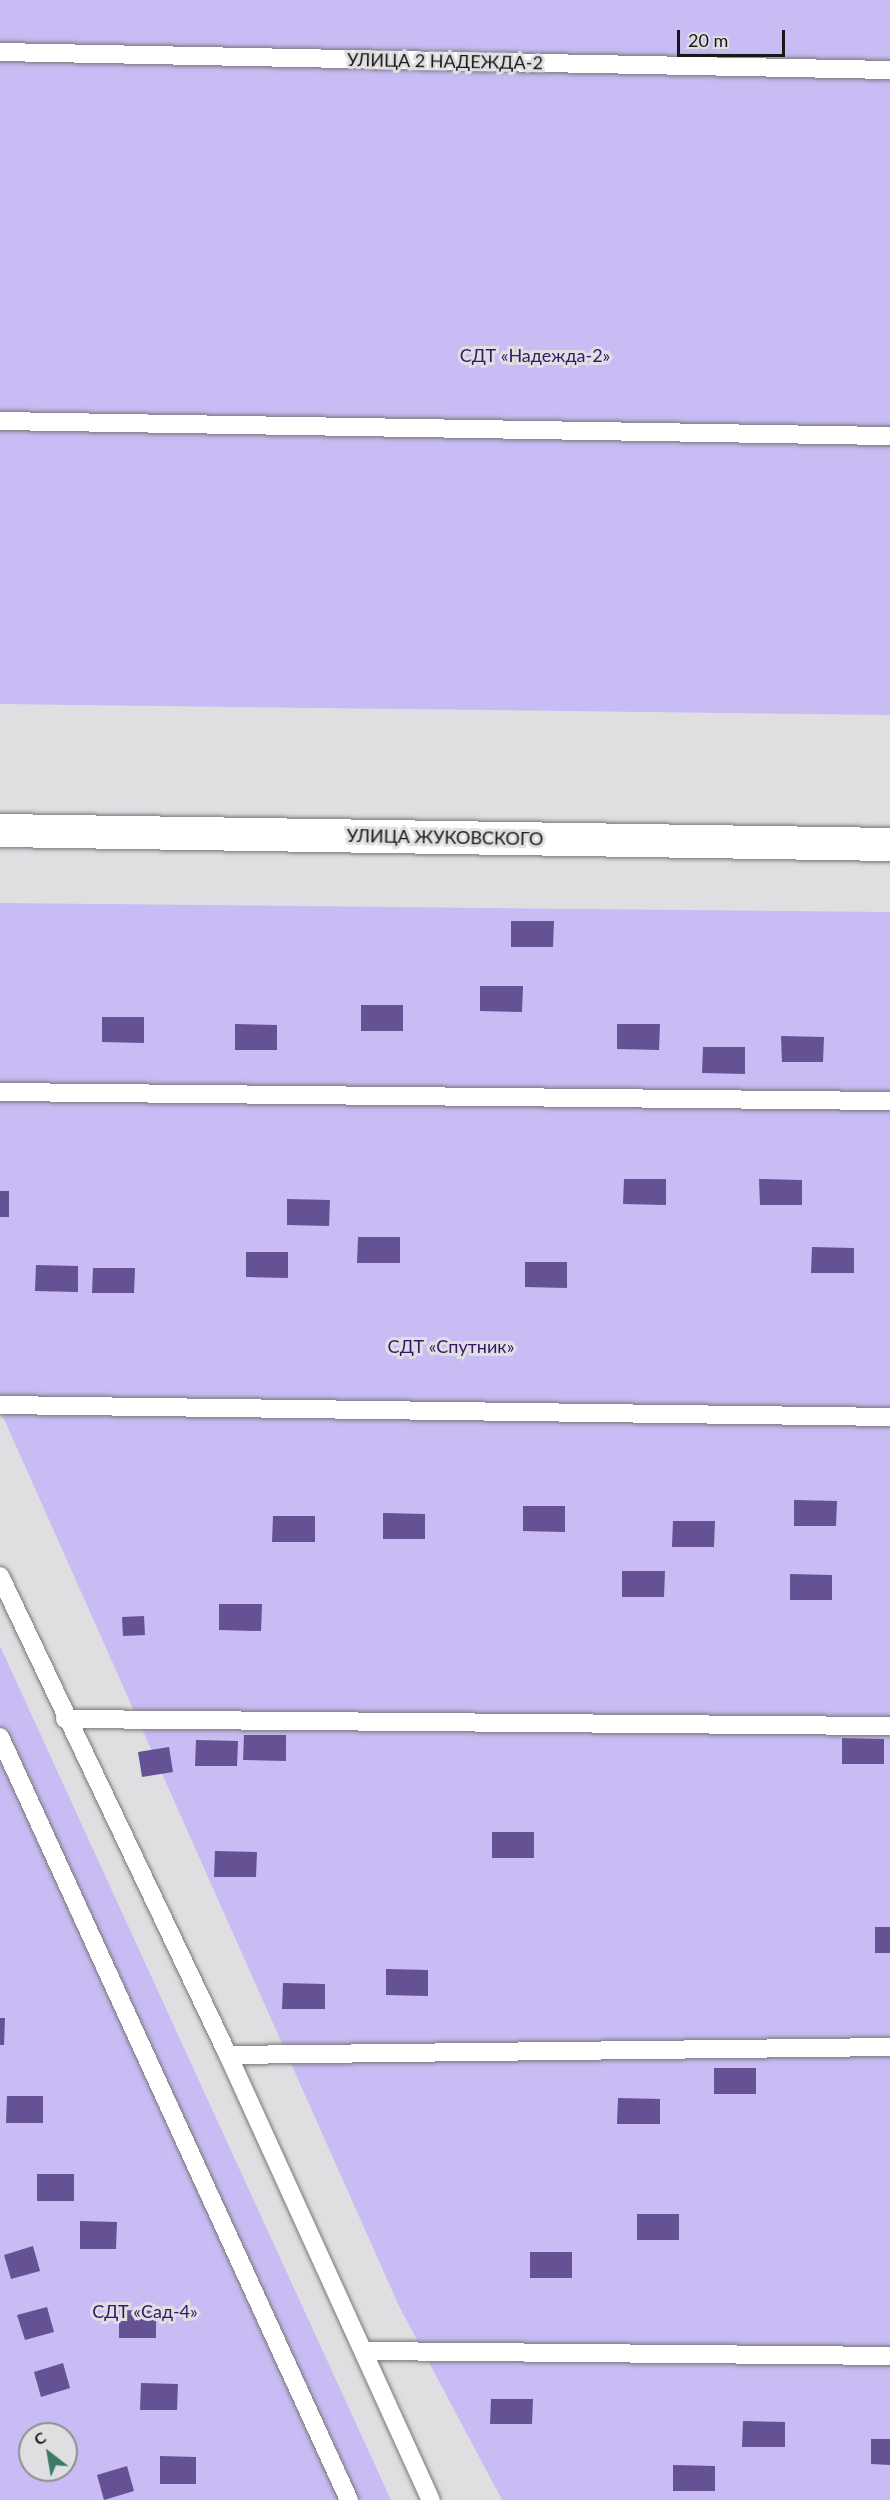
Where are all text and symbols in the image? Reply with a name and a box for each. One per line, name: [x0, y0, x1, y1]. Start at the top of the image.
scale bar: [680, 18, 788, 56]
text: 20 m: [688, 29, 728, 51]
street label: УЛИЦА 2 НАДЕЖДА-2: [347, 48, 543, 74]
park label: СДТ «Надежда-2»: [460, 344, 610, 366]
street label: УЛИЦА ЖУКОВСКОГО: [347, 824, 543, 850]
park label: СДТ «Спутник»: [388, 1335, 514, 1357]
park label: СДТ «Сад-4»: [92, 2300, 198, 2322]
north arrow: [18, 2422, 78, 2482]
text: С: [30, 2427, 49, 2449]

